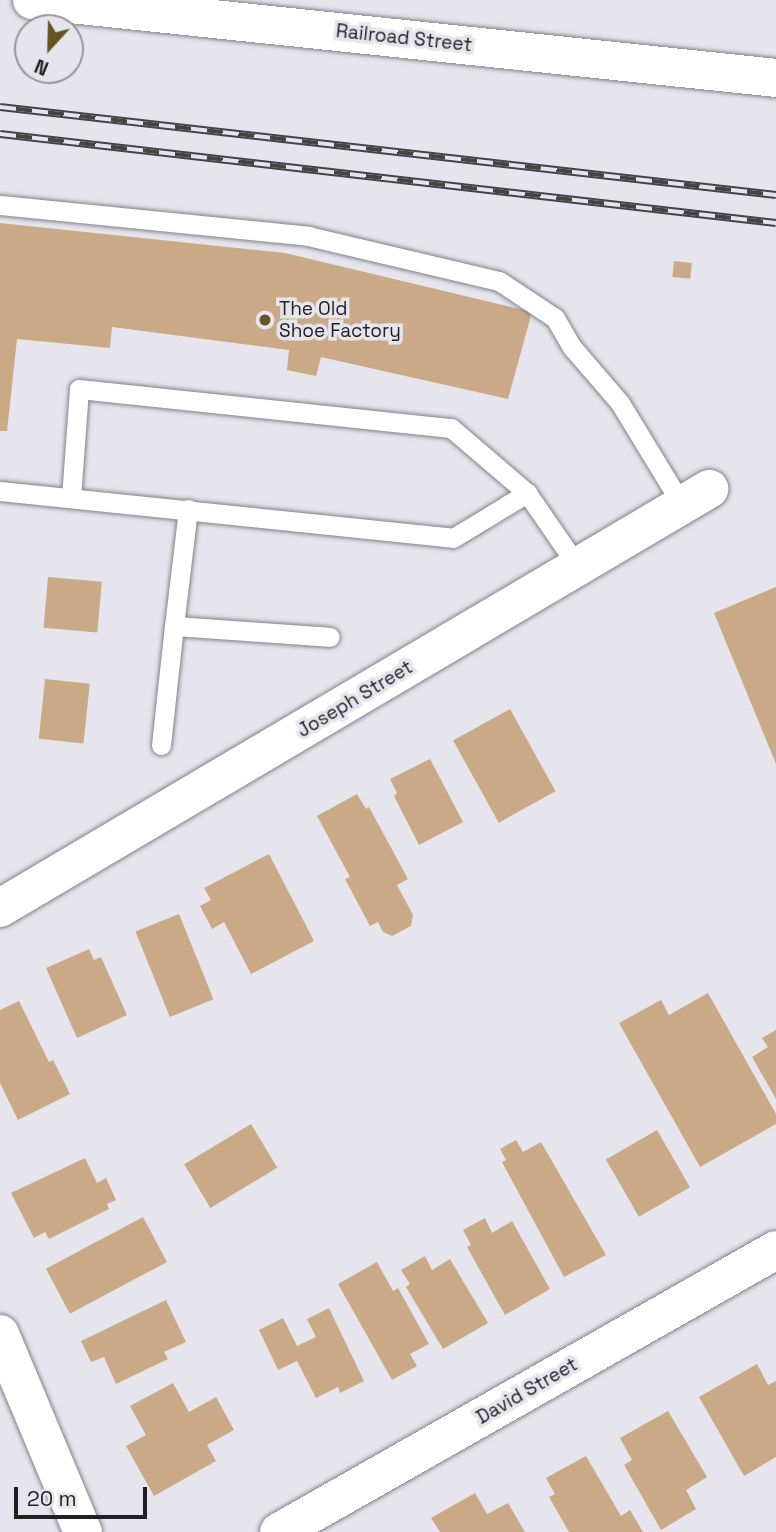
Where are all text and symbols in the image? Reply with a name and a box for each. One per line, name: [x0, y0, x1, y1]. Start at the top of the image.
north arrow: [14, 14, 84, 84]
street label: Railroad Street: [335, 20, 473, 56]
text: N: [31, 53, 52, 81]
place label: The Old Shoe Factory: [279, 298, 401, 342]
marker: The Old Shoe Factory: [257, 312, 273, 328]
street label: Joseph Street: [293, 656, 417, 742]
street label: David Street: [472, 1353, 582, 1429]
scale bar: [18, 1472, 150, 1516]
text: 20 m: [27, 1485, 77, 1512]

